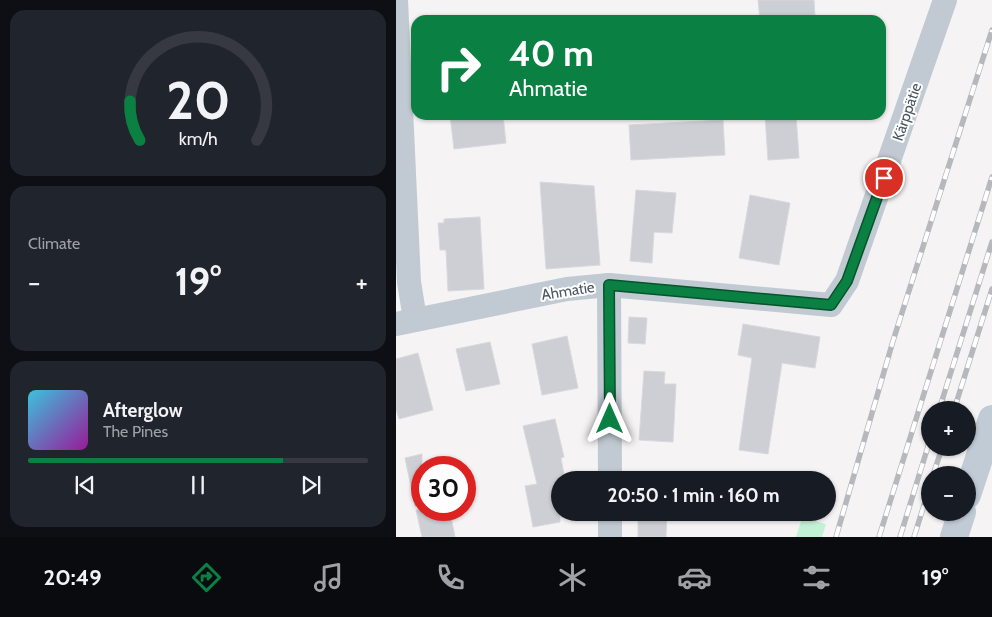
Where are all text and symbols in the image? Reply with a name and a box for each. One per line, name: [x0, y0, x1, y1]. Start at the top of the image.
text: 40 m: [509, 32, 594, 75]
icon: right: [426, 35, 491, 100]
text: 20: [166, 69, 230, 132]
text: Ahmatie: [509, 75, 587, 102]
street label: Kärppätie: [889, 80, 925, 143]
text: km/h: [178, 128, 218, 149]
pin: [863, 157, 905, 199]
icon: arrive: [870, 164, 898, 192]
text: Climate: [28, 234, 80, 253]
text: 19°: [175, 258, 221, 305]
text: −: [28, 265, 40, 299]
text: +: [356, 265, 368, 299]
street label: Ahmatie: [540, 278, 596, 304]
position arrow: [583, 392, 635, 444]
text: Afterglow: [103, 399, 183, 422]
map controls: [921, 401, 976, 521]
button: +: [921, 401, 976, 456]
text: The Pines: [103, 422, 168, 441]
speed limit sign: 30: [411, 456, 476, 521]
button: −: [921, 466, 976, 521]
icon: previous: [71, 471, 99, 499]
icon: pause: [184, 471, 212, 499]
icon: next: [297, 471, 325, 499]
text: 20:50 · 1 min · 160 m: [608, 484, 779, 507]
icon: directions: [189, 560, 224, 595]
icon: music: [311, 560, 346, 595]
icon: phone: [433, 560, 468, 595]
icon: climate: [555, 560, 590, 595]
icon: car: [677, 560, 712, 595]
icon: filters: [799, 560, 834, 595]
text: 20:49: [44, 564, 102, 591]
text: 19°: [922, 564, 948, 591]

